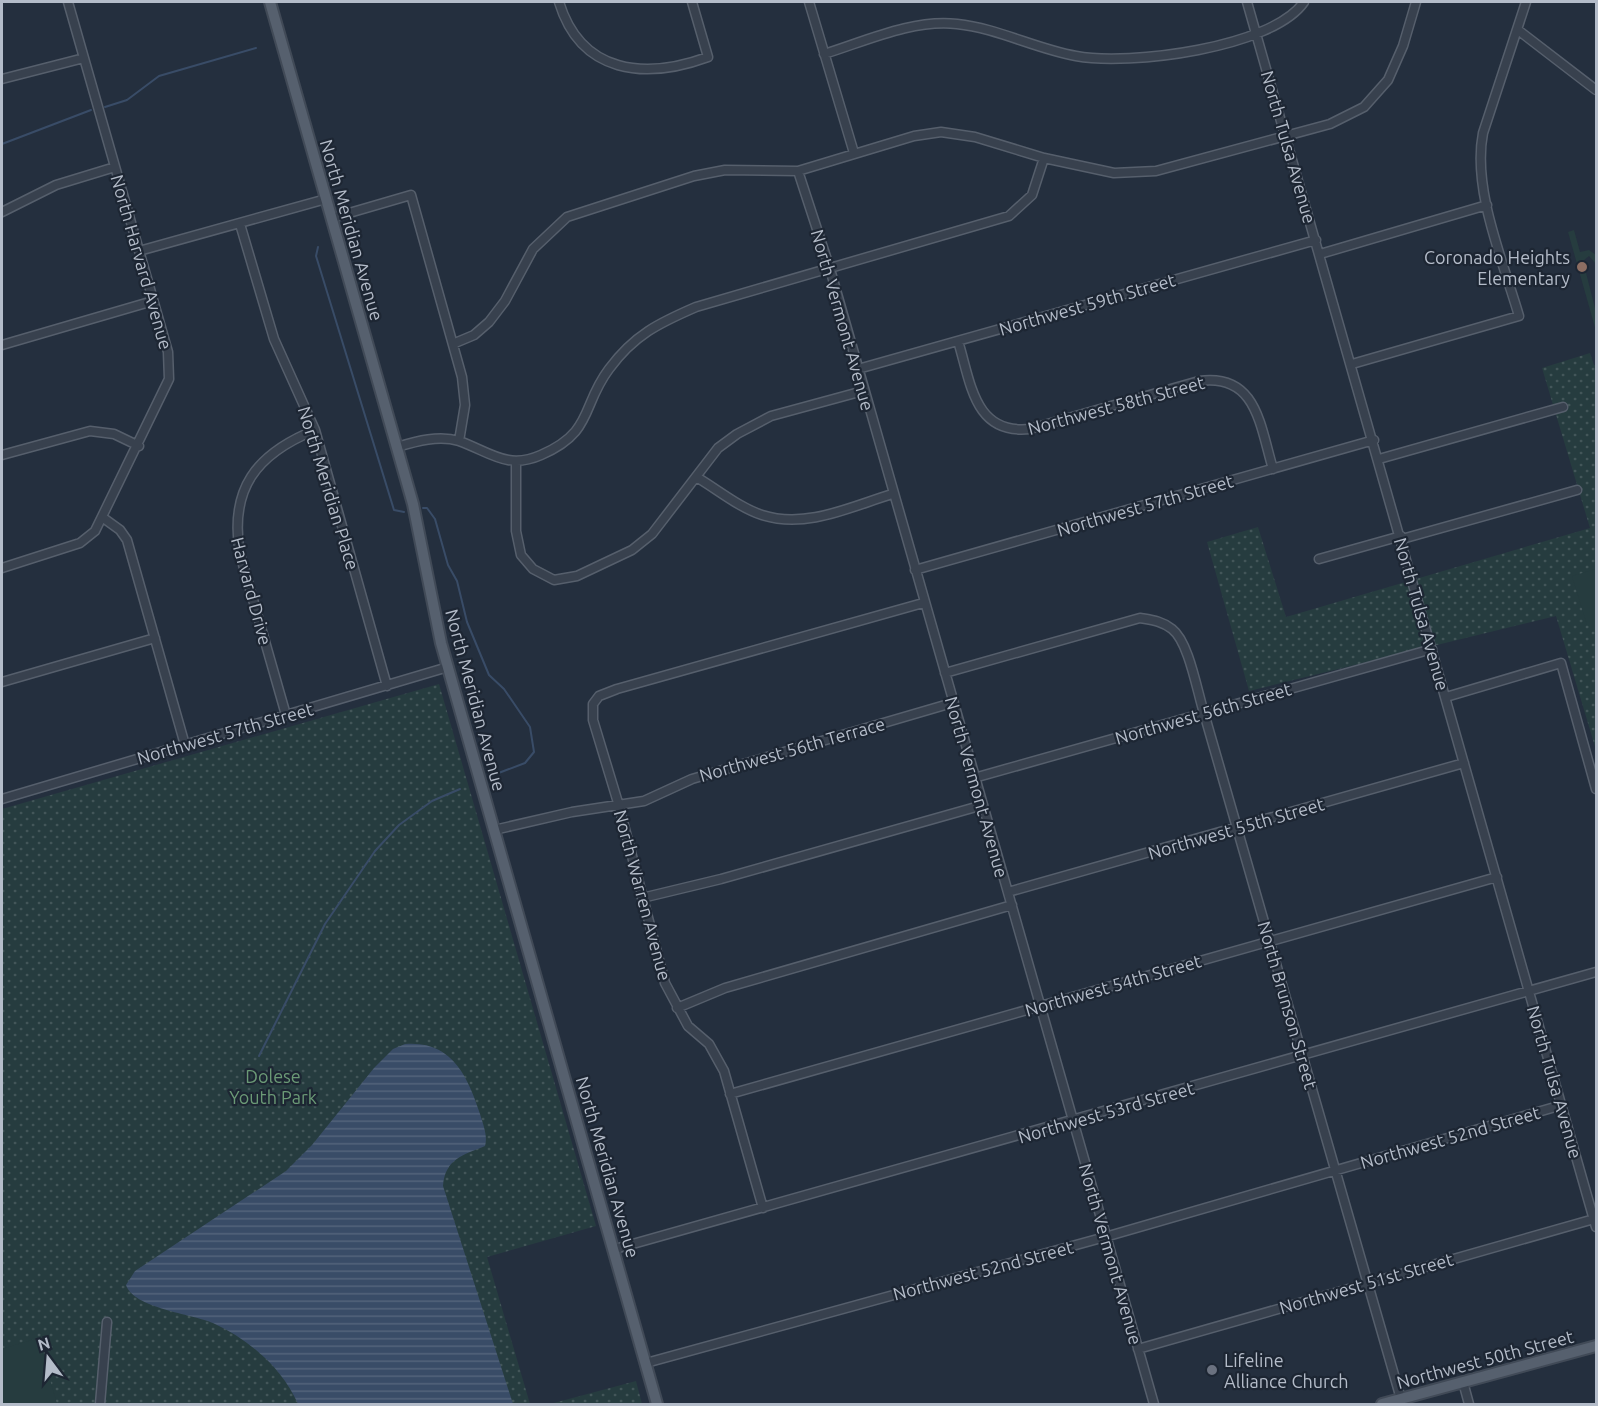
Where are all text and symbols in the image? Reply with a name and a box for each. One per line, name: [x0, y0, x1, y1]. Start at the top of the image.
street label: North Tulsa Avenue: [1258, 68, 1320, 226]
street label: North Meridian Avenue: [317, 137, 387, 323]
street label: North Harvard Avenue: [107, 172, 177, 352]
street label: North Vermont Avenue: [808, 227, 878, 413]
place label: Coronado Heights Elementary: [1424, 247, 1570, 288]
marker: Coronado Heights Elementary: [1575, 260, 1589, 274]
street label: Northwest 59th Street: [997, 269, 1177, 339]
street label: Northwest 58th Street: [1025, 372, 1207, 438]
street label: North Meridian Place: [295, 404, 363, 572]
street label: Northwest 57th Street: [1055, 470, 1235, 540]
street label: Harvard Drive: [228, 535, 276, 647]
street label: North Tulsa Avenue: [1391, 535, 1453, 693]
street label: North Meridian Avenue: [442, 607, 510, 793]
street label: Northwest 56th Street: [1113, 678, 1293, 748]
street label: North Vermont Avenue: [942, 694, 1012, 880]
street label: Northwest 57th Street: [135, 698, 315, 768]
street label: Northwest 56th Terrace: [697, 713, 887, 785]
street label: Northwest 55th Street: [1146, 793, 1326, 863]
street label: North Warren Avenue: [611, 807, 675, 983]
street label: North Brunson Street: [1254, 919, 1322, 1091]
street label: Northwest 54th Street: [1023, 950, 1203, 1020]
street label: North Tulsa Avenue: [1524, 1003, 1586, 1161]
park label: Dolese Youth Park: [229, 1066, 317, 1107]
street label: North Meridian Avenue: [573, 1074, 643, 1260]
street label: Northwest 53rd Street: [1016, 1077, 1196, 1147]
street label: Northwest 52nd Street: [1358, 1102, 1542, 1172]
street label: North Vermont Avenue: [1076, 1161, 1146, 1347]
street label: Northwest 52nd Street: [891, 1236, 1075, 1304]
street label: Northwest 51st Street: [1277, 1249, 1455, 1317]
street label: Northwest 50th Street: [1394, 1326, 1576, 1392]
north arrow: [18, 1328, 78, 1388]
text: N: [36, 1333, 52, 1354]
place label: Lifeline Alliance Church: [1224, 1350, 1348, 1391]
marker: Lifeline Alliance Church: [1205, 1363, 1219, 1377]

